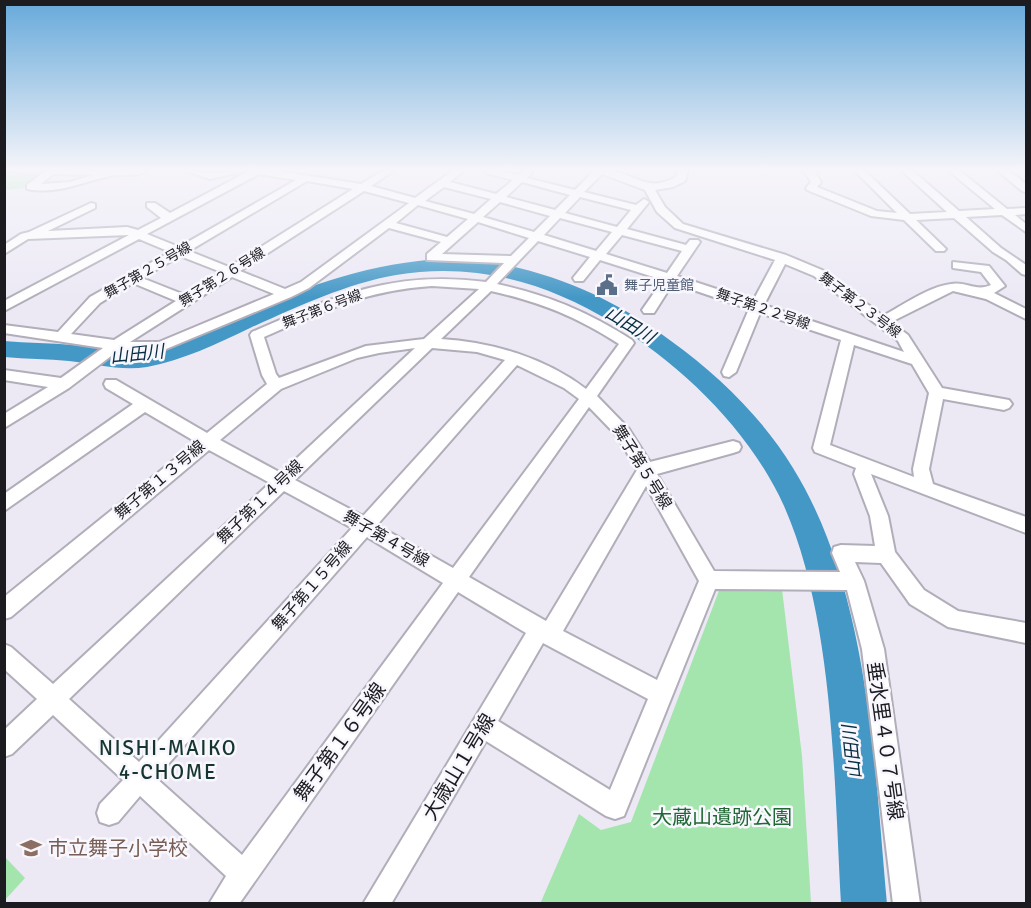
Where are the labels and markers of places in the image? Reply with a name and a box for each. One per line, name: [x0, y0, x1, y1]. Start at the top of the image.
public building icon: 舞子児童館: [595, 273, 619, 297]
place label: 舞子児童館: [624, 277, 694, 294]
school or university icon: 市立舞子小学校: [19, 836, 43, 860]
place label: 市立舞子小学校: [48, 836, 188, 861]

